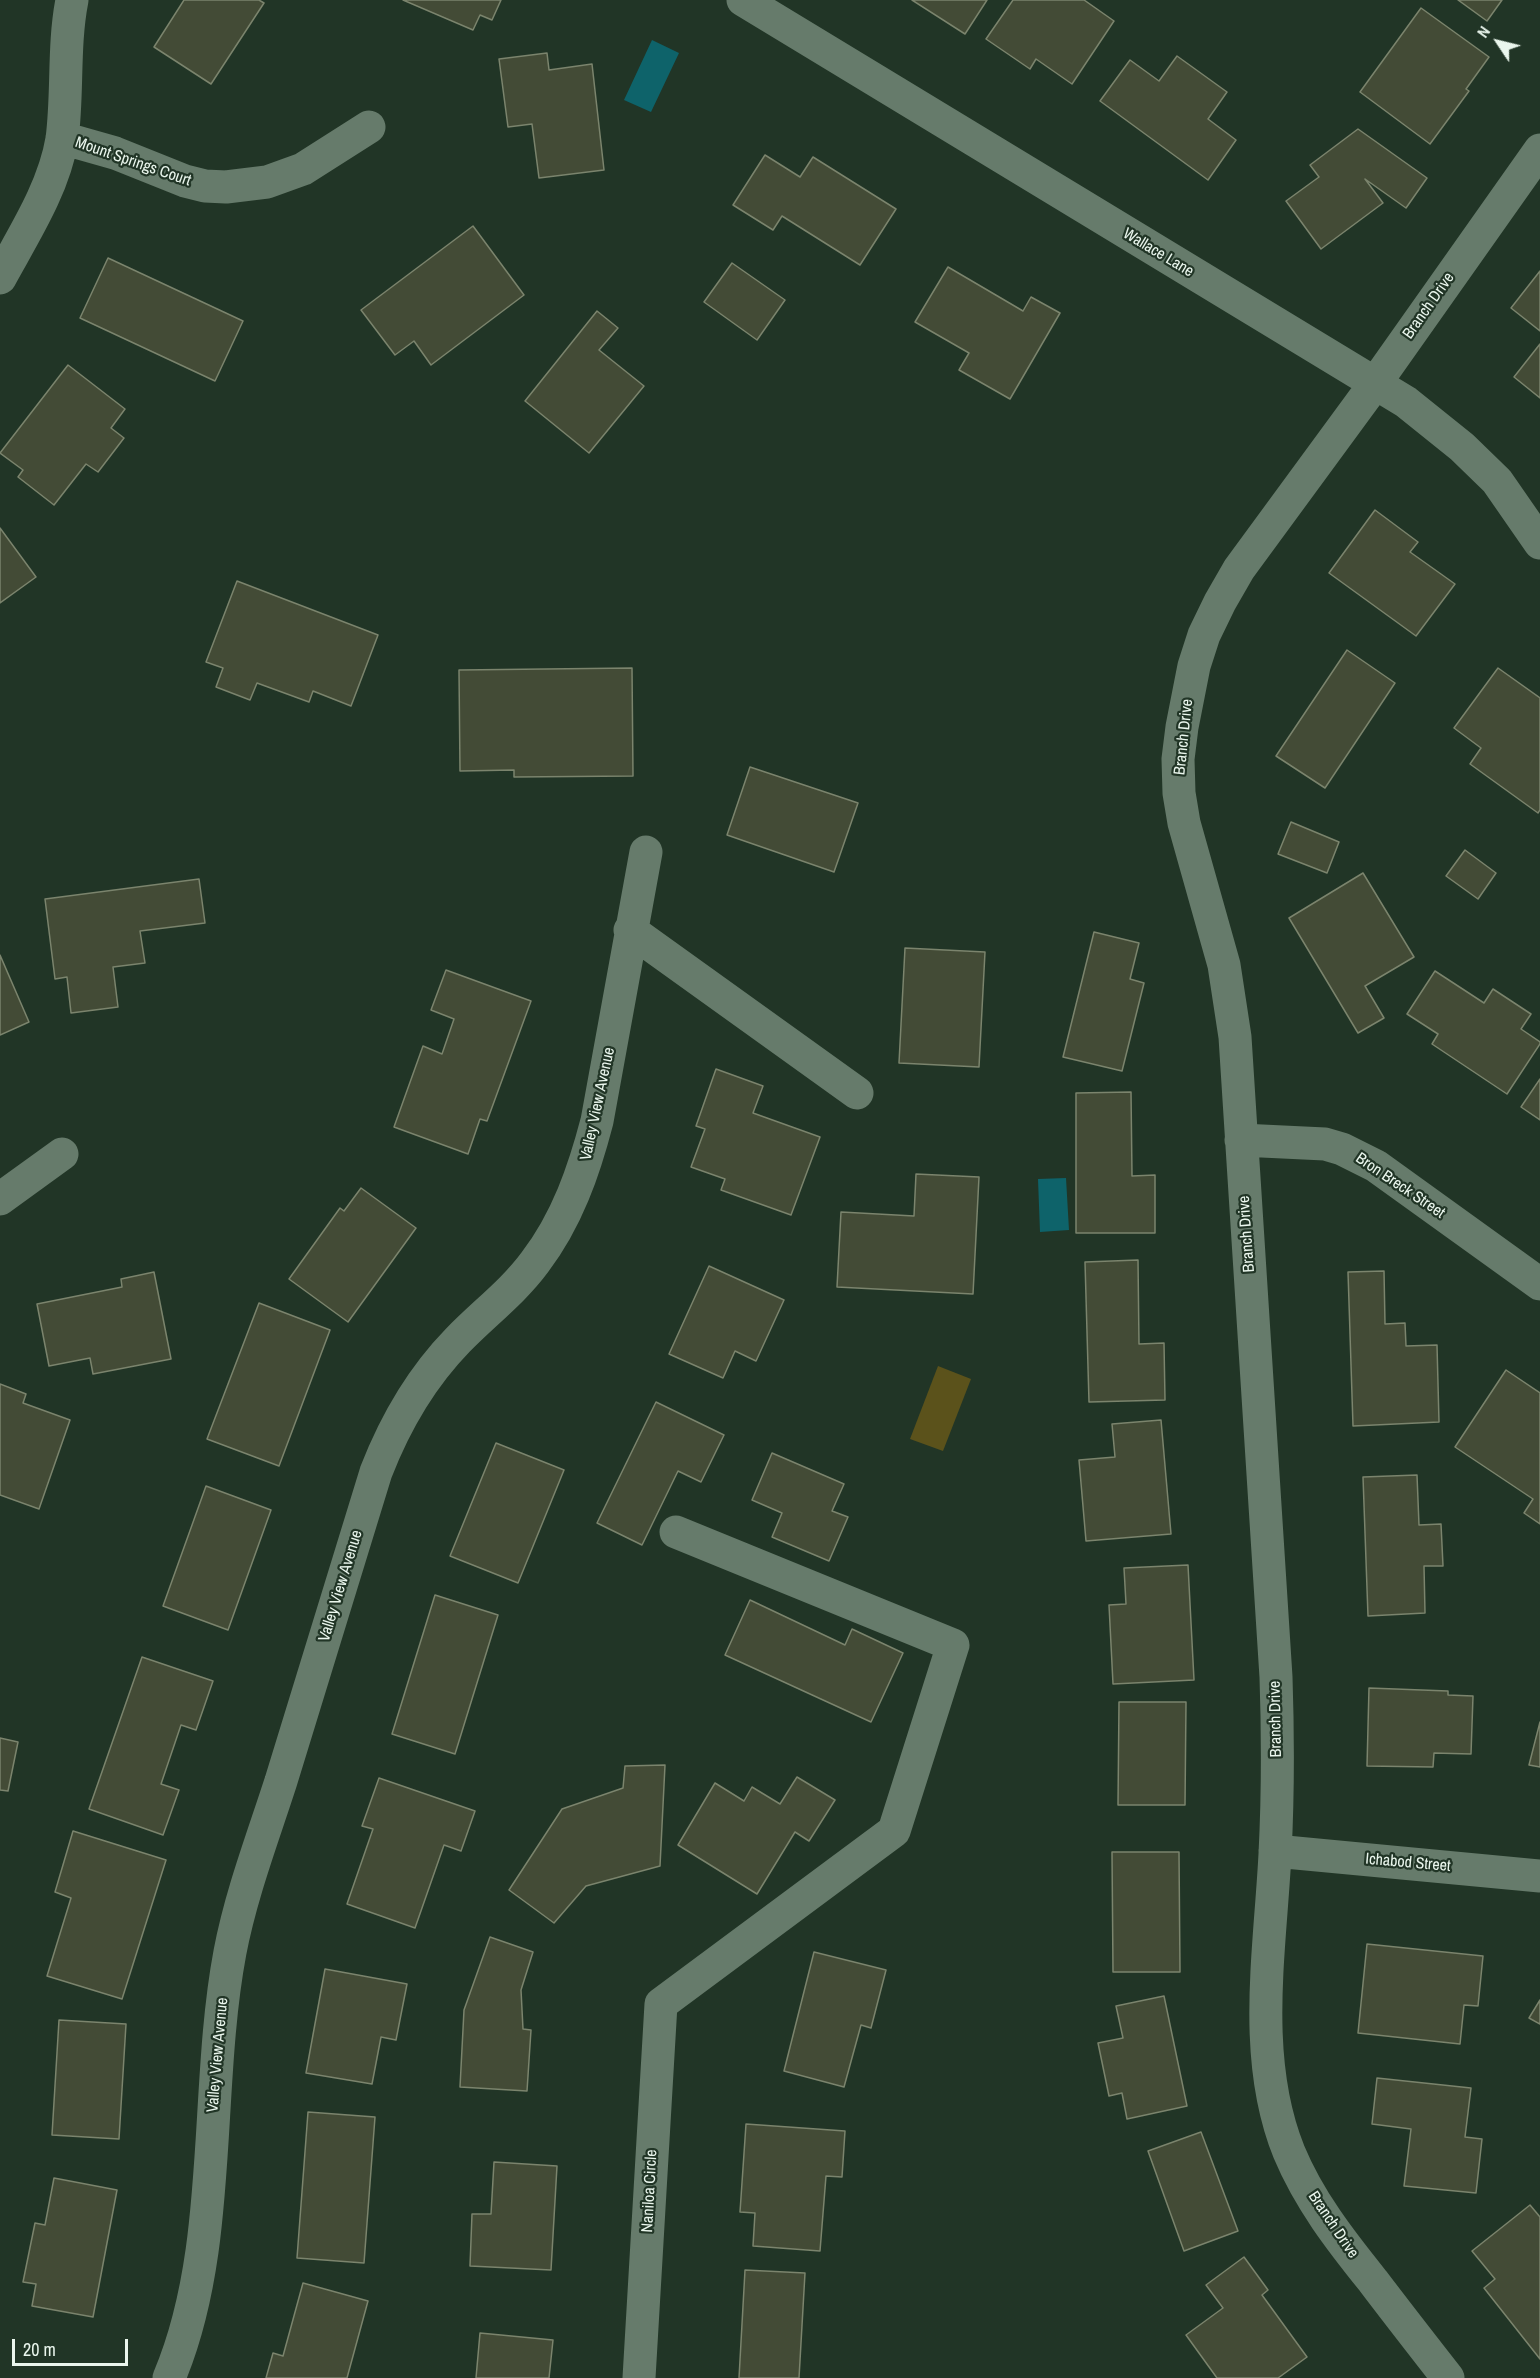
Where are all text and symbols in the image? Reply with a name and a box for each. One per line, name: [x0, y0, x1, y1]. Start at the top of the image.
north arrow: [1468, 12, 1528, 72]
text: N: [1472, 21, 1495, 42]
street label: Mount Springs Court: [73, 133, 193, 191]
street label: Wallace Lane: [1119, 224, 1197, 282]
street label: Branch Drive: [1399, 269, 1459, 343]
street label: Branch Drive: [1170, 698, 1198, 776]
street label: Valley View Avenue: [577, 1046, 619, 1162]
street label: Bron Breck Street: [1352, 1149, 1448, 1223]
street label: Branch Drive: [1235, 1195, 1259, 1273]
street label: Valley View Avenue: [315, 1528, 367, 1644]
street label: Branch Drive: [1266, 1681, 1286, 1757]
street label: Ichabod Street: [1365, 1850, 1451, 1876]
street label: Valley View Avenue: [203, 1997, 233, 2113]
street label: Naniloa Circle: [638, 2149, 662, 2233]
street label: Branch Drive: [1304, 2188, 1362, 2262]
scale bar: [15, 2327, 130, 2365]
text: 20 m: [23, 2337, 56, 2362]

